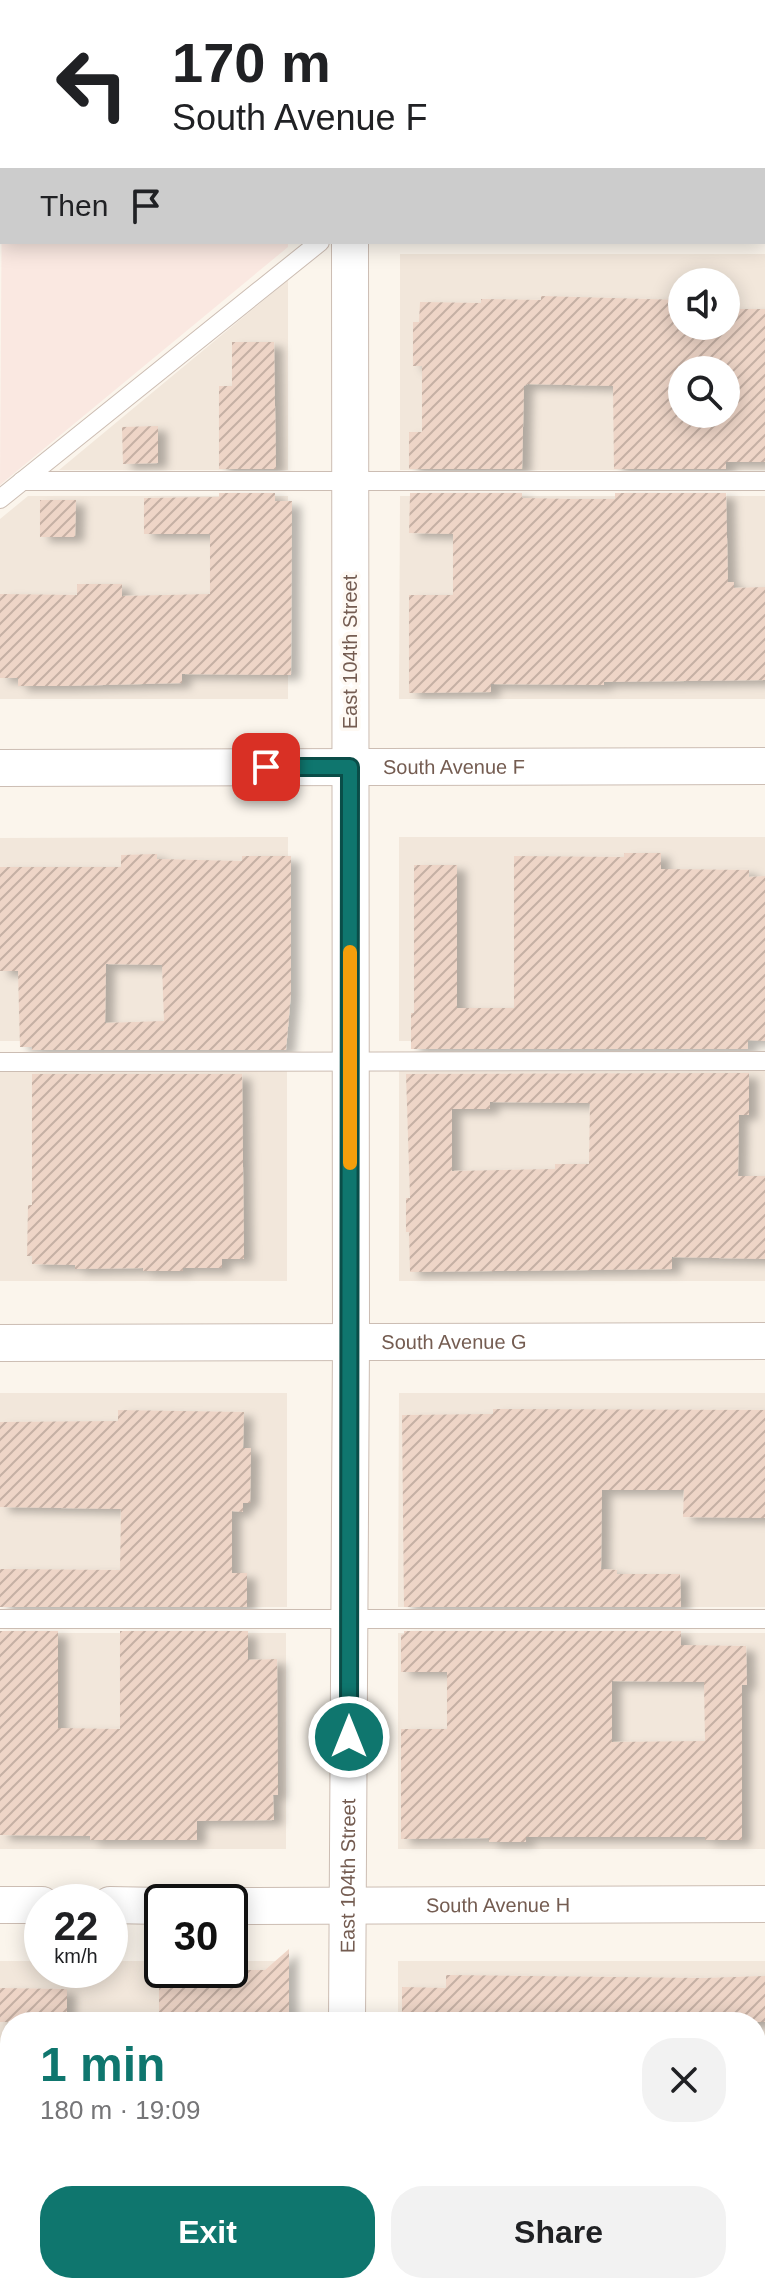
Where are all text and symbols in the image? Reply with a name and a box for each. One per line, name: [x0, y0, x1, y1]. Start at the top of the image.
text: 170 m: [172, 31, 331, 94]
icon: left: [40, 32, 144, 136]
text: South Avenue F: [172, 97, 428, 138]
icon: arrive: [124, 184, 168, 228]
text: Then: [40, 189, 108, 222]
map controls: [668, 268, 740, 428]
button: sound: [668, 268, 740, 340]
button: search: [668, 356, 740, 428]
street label: East 104th Street: [339, 574, 361, 729]
pin: [232, 733, 300, 801]
icon: arrive: [244, 745, 288, 789]
street label: South Avenue F: [383, 756, 525, 778]
street label: South Avenue G: [381, 1331, 527, 1353]
position arrow: [307, 1695, 391, 1779]
street label: East 104th Street: [336, 1798, 359, 1953]
speed limit sign: 30: [144, 1884, 248, 1988]
street label: South Avenue H: [426, 1894, 570, 1916]
text: 22: [54, 1904, 98, 1948]
text: km/h: [54, 1945, 98, 1967]
text: 1 min: [40, 2038, 165, 2091]
button: close: [642, 2038, 726, 2122]
text: 180 m · 19:09: [40, 2095, 200, 2125]
button: Exit: [40, 2186, 375, 2278]
button: Share: [391, 2186, 726, 2278]

